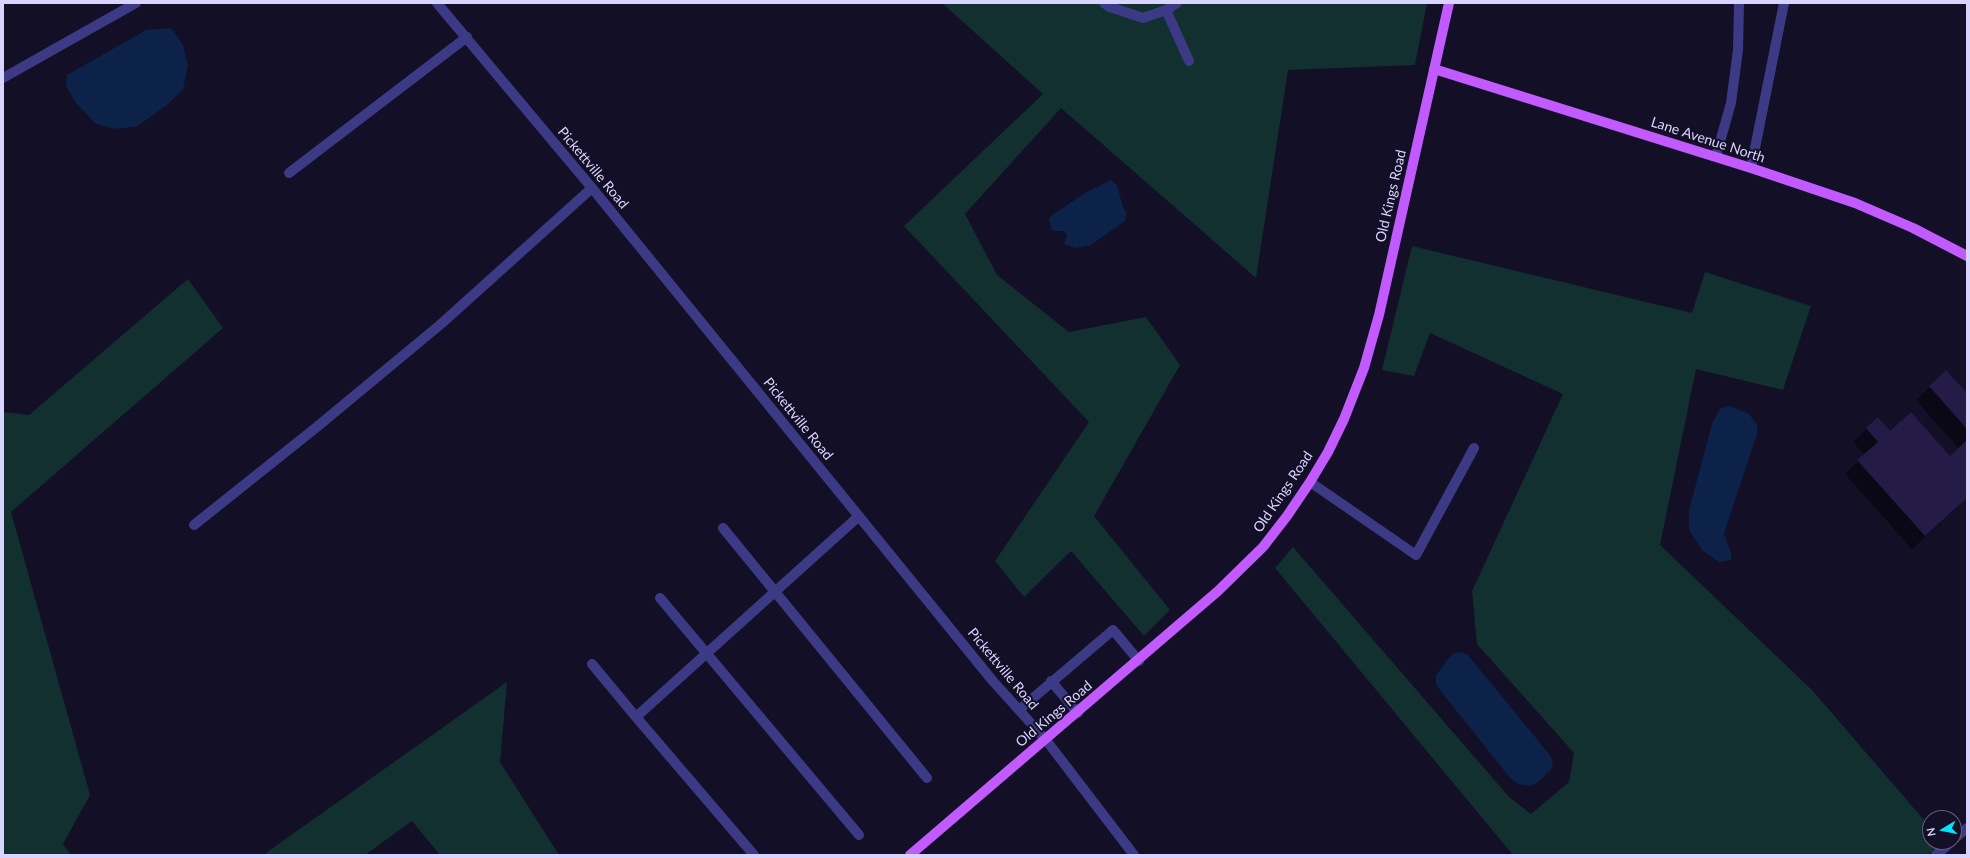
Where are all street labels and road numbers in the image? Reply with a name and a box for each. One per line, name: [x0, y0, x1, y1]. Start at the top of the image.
street label: Lane Avenue North: [1649, 114, 1767, 166]
street label: Pickettville Road: [554, 124, 632, 212]
street label: Old Kings Road: [1372, 148, 1410, 244]
street label: Pickettville Road: [760, 374, 836, 464]
street label: Old Kings Road: [1250, 448, 1316, 536]
street label: Pickettville Road: [964, 625, 1042, 713]
street label: Old Kings Road: [1013, 677, 1095, 751]

